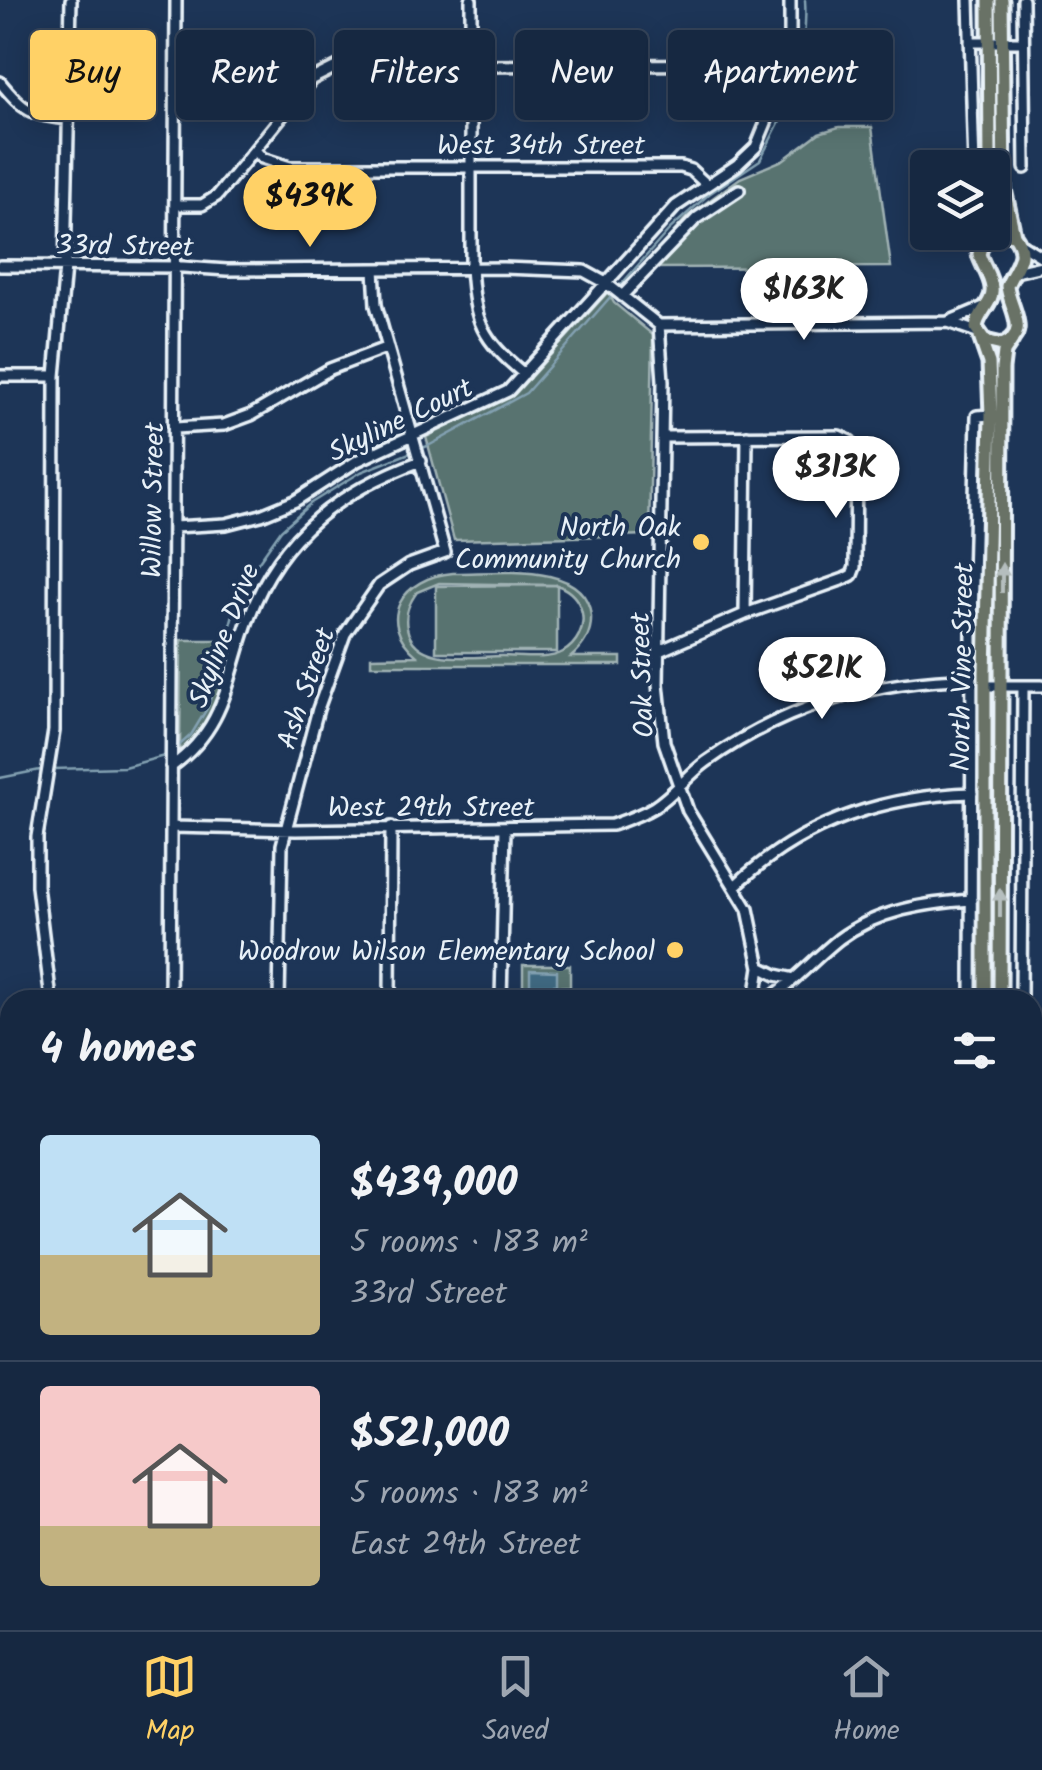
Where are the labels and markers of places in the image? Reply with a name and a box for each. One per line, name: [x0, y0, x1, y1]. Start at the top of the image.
pin: $439K: [240, 165, 380, 250]
pin: $163K: [734, 258, 874, 343]
pin: $313K: [766, 436, 906, 521]
place label: North Oak Community Church: [455, 506, 682, 583]
marker: North Oak Community Church: [690, 531, 712, 553]
pin: $521K: [752, 637, 892, 722]
place label: Woodrow Wilson Elementary School: [238, 930, 655, 975]
marker: Woodrow Wilson Elementary School: [664, 939, 686, 961]

